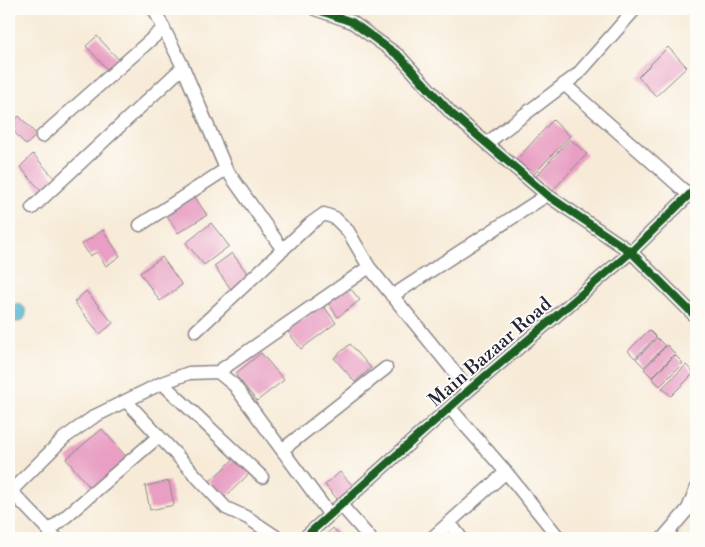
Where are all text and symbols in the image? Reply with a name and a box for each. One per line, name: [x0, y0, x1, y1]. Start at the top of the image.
street label: Main Bazaar Road: [423, 292, 557, 412]

